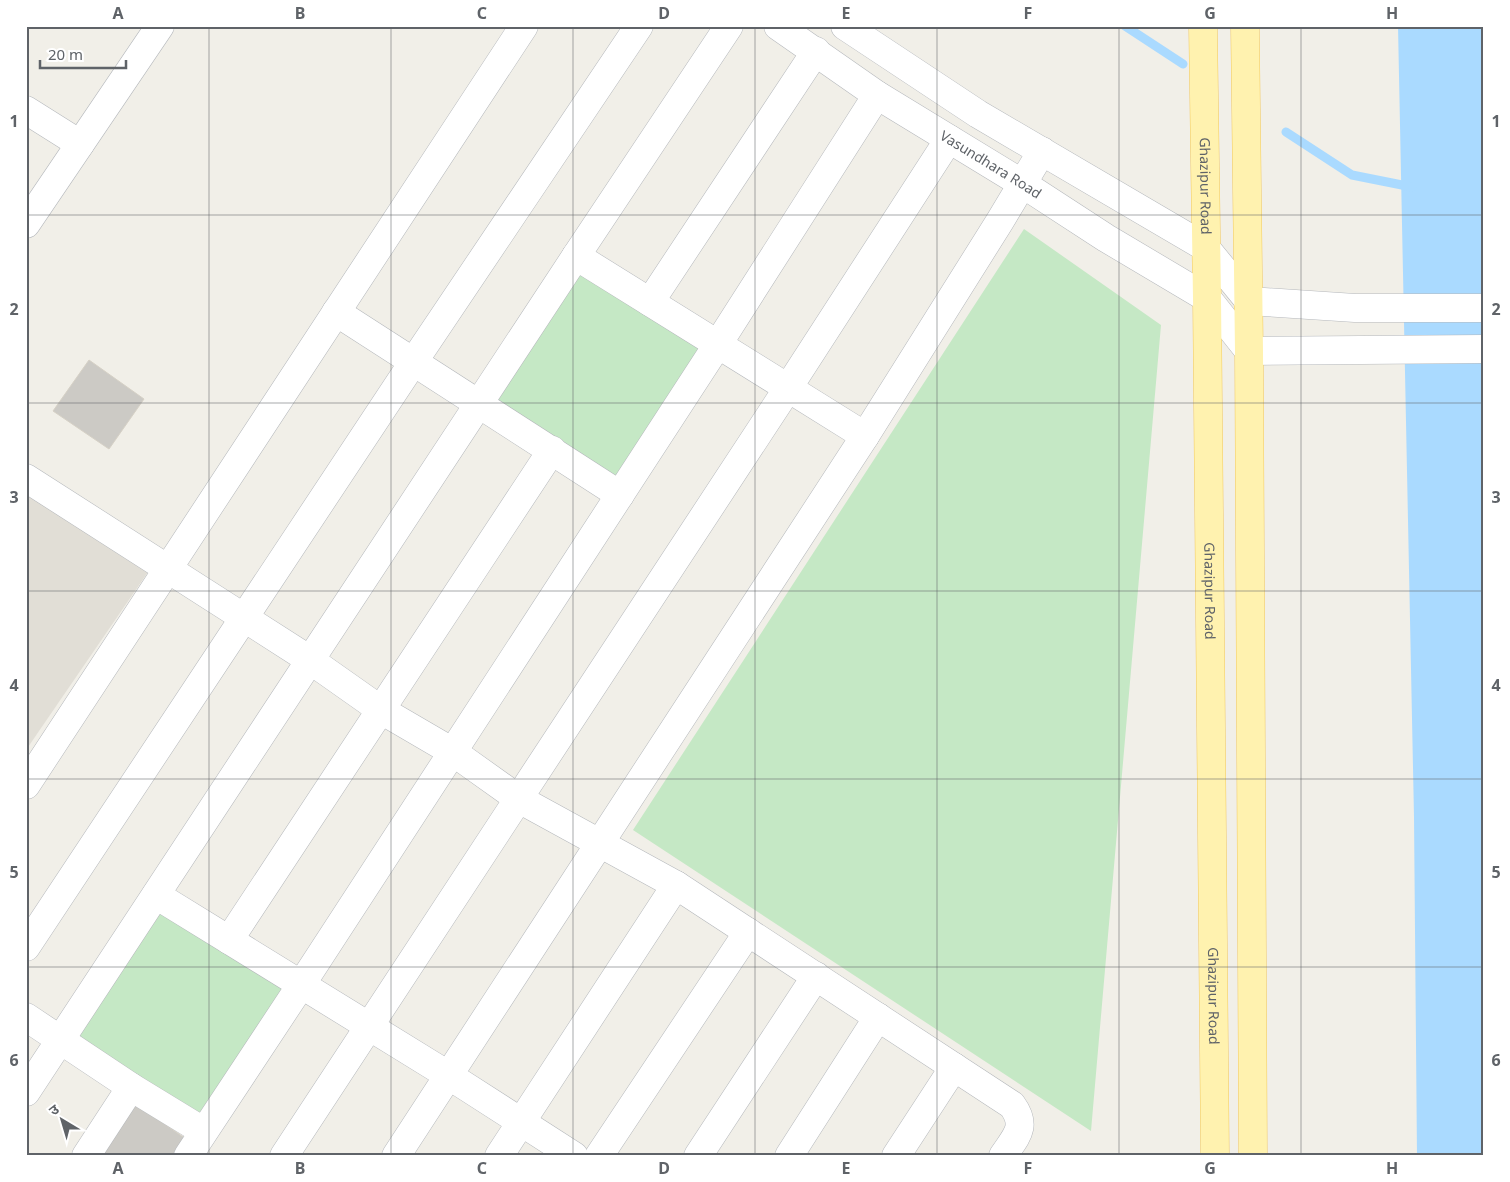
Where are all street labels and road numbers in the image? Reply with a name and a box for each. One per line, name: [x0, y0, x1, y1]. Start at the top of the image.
street label: Vasundhara Road: [937, 126, 1045, 203]
street label: Ghazipur Road: [1196, 137, 1216, 235]
street label: Ghazipur Road: [1200, 542, 1220, 640]
street label: Ghazipur Road: [1204, 947, 1224, 1045]

